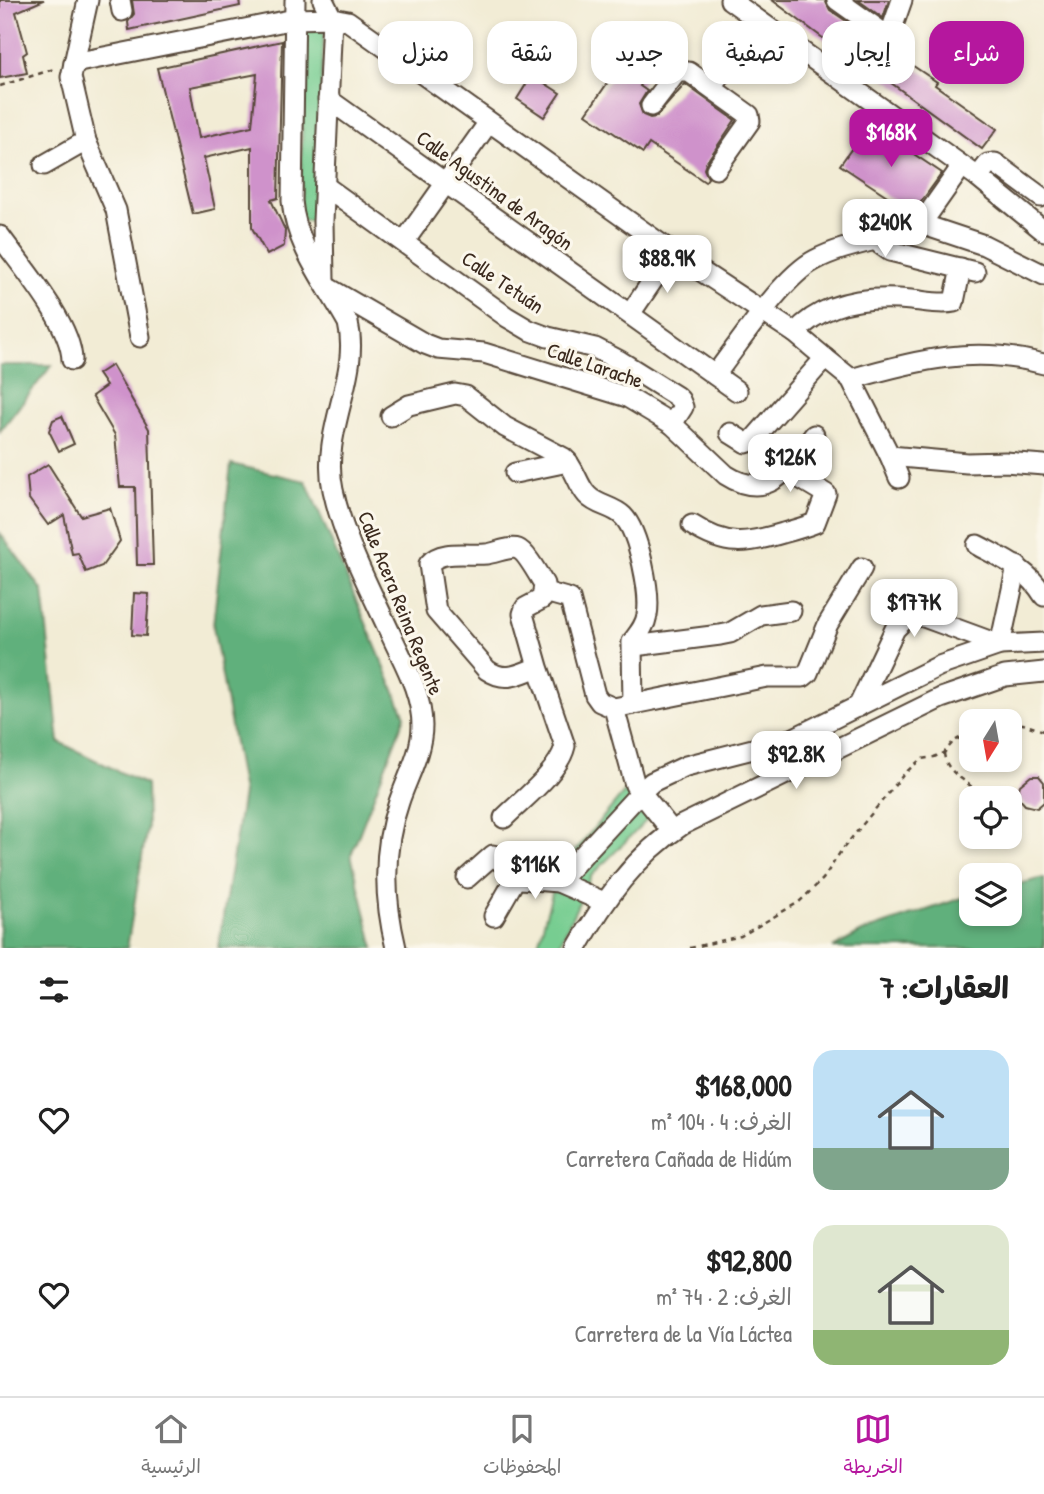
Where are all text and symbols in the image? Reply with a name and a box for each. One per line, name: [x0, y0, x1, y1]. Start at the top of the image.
chip: منزل: [378, 21, 473, 84]
chip: شقة: [487, 21, 577, 84]
chip: جديد: [591, 21, 688, 84]
chip: تصفية: [702, 21, 808, 84]
chip: إيجار: [822, 21, 915, 84]
chip: شراء: [929, 21, 1024, 84]
pin: $168K: [842, 110, 940, 169]
text: $168K: [865, 116, 917, 147]
street label: Calle Agustina de Aragón: [411, 123, 579, 257]
pin: $240K: [836, 200, 934, 259]
text: $240K: [858, 206, 912, 237]
pin: $88.9K: [610, 236, 724, 295]
text: $88.9K: [639, 242, 695, 273]
street label: Calle Tetuán: [456, 244, 550, 320]
street label: Calle Larache: [543, 335, 647, 395]
pin: $126K: [741, 434, 839, 494]
text: $126K: [764, 441, 816, 472]
street label: Calle Acera Reina Regente: [351, 507, 451, 699]
pin: $177K: [865, 580, 963, 639]
text: $177K: [887, 586, 941, 617]
north arrow: [959, 709, 1022, 772]
map controls: [959, 709, 1022, 926]
pin: $92.8K: [739, 732, 853, 791]
text: $92.8K: [767, 738, 825, 769]
button: locate: [959, 786, 1022, 849]
pin: $116K: [486, 842, 584, 901]
text: $116K: [510, 848, 560, 879]
button: layers: [959, 863, 1022, 926]
text: العقارات: 7: [880, 967, 1009, 1007]
icon: filters: [35, 971, 73, 1009]
text: $168,000: [695, 1065, 792, 1105]
icon: home: [869, 1078, 953, 1162]
icon: heart: [35, 1101, 73, 1139]
text: الغرف: 4 · 104 m²: [651, 1106, 792, 1137]
text: Carretera Cañada de Hidúm: [566, 1143, 792, 1174]
text: $92,800: [706, 1240, 792, 1280]
icon: home: [869, 1253, 953, 1337]
icon: heart: [35, 1276, 73, 1314]
text: الغرف: 2 · 74 m²: [656, 1281, 792, 1312]
text: Carretera de la Vía Láctea: [574, 1318, 792, 1349]
tab: الرئيسية: [141, 1410, 201, 1483]
tab: المحفوظات: [483, 1410, 561, 1483]
tab: الخريطة: [844, 1410, 903, 1483]

